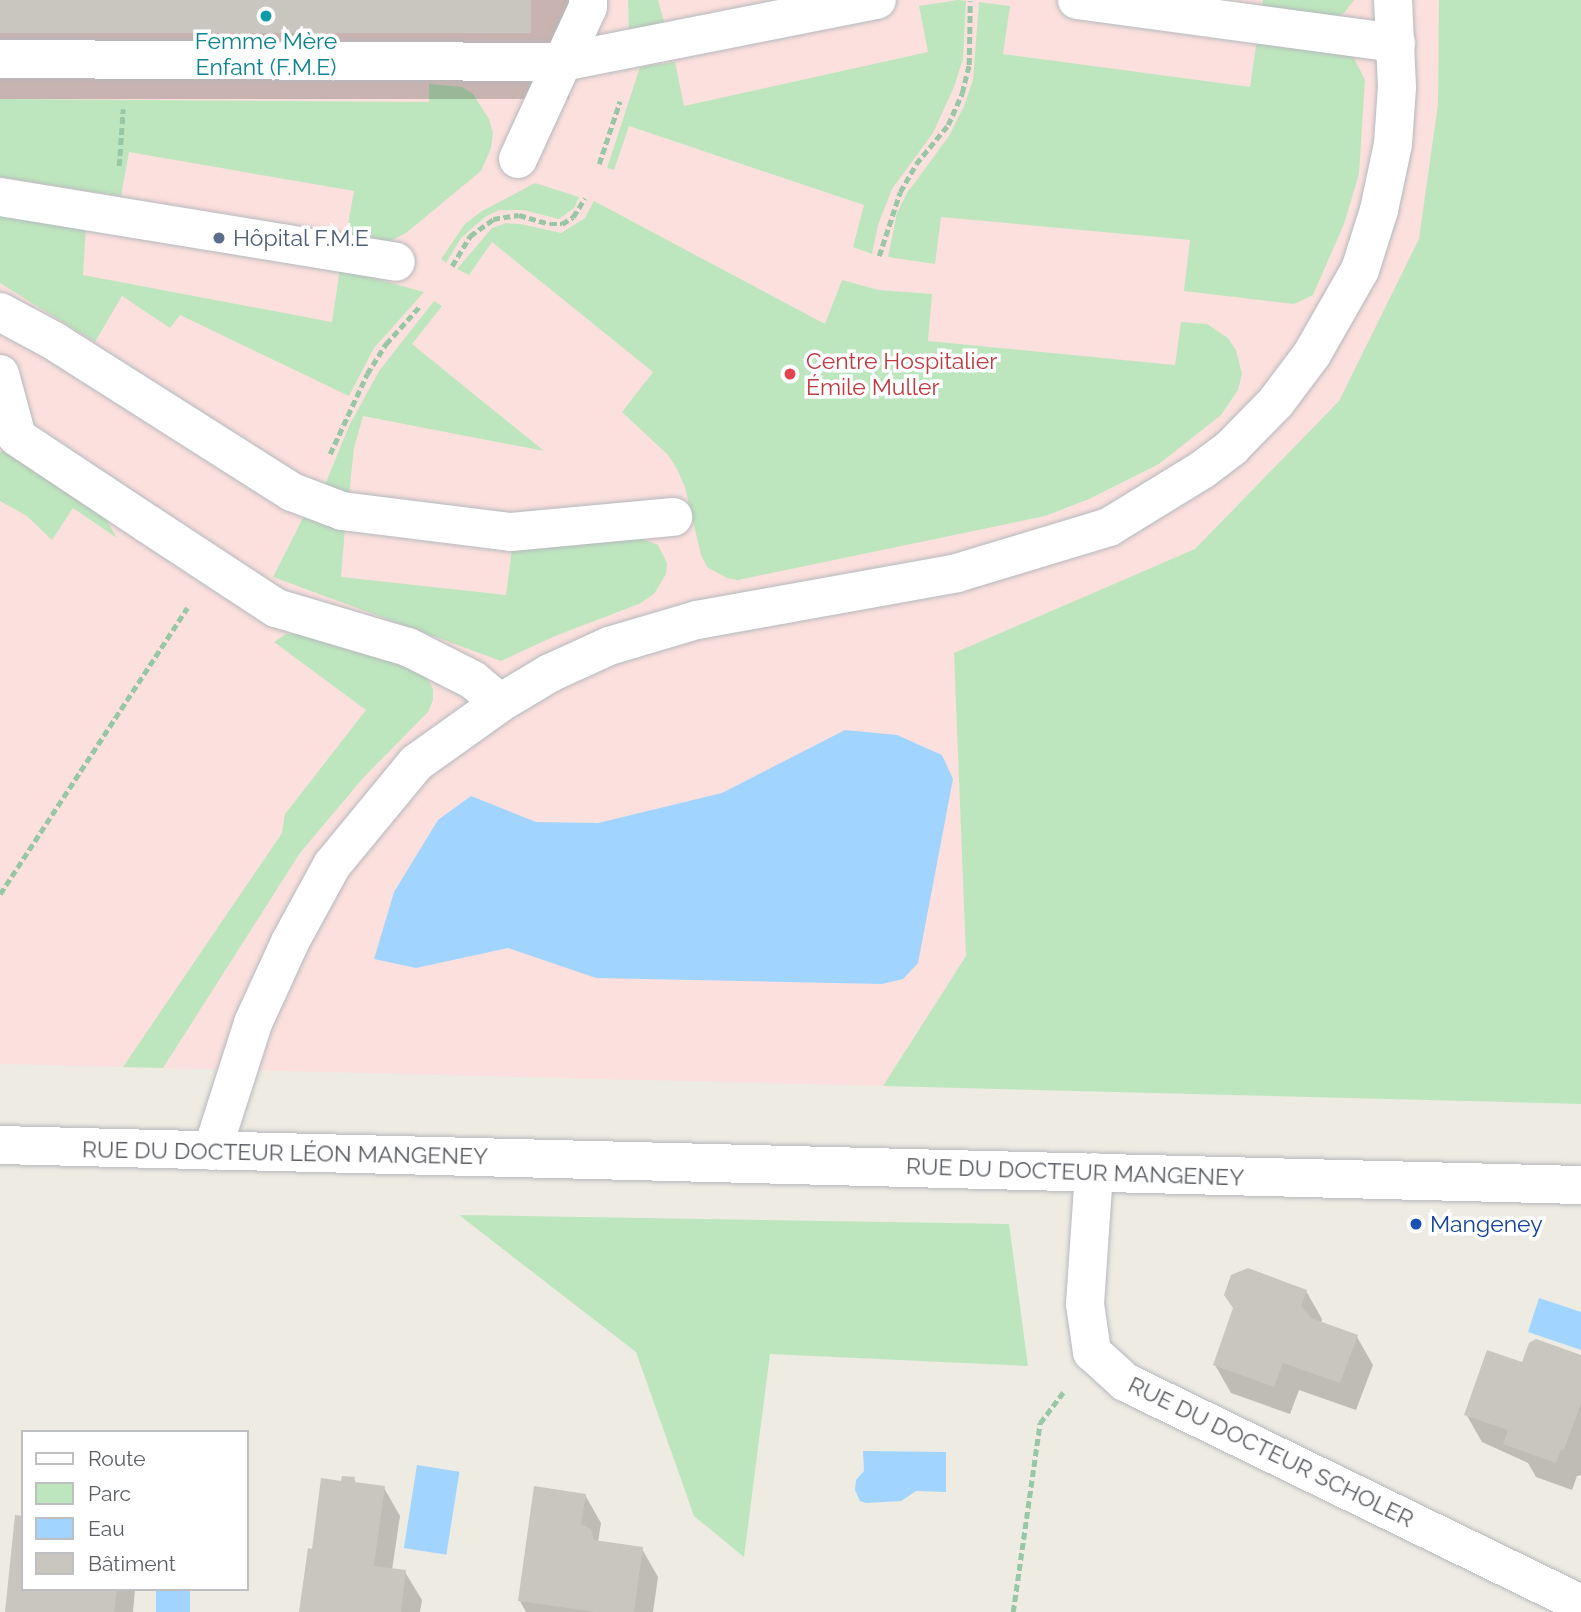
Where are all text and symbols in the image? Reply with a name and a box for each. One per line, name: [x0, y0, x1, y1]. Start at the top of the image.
marker: Femme Mère Enfant (F.M.E): [258, 8, 274, 24]
place label: Femme Mère Enfant (F.M.E): [195, 27, 337, 81]
place label: Hôpital F.M.E: [233, 224, 369, 252]
marker: Hôpital F.M.E: [211, 230, 227, 246]
place label: Centre Hospitalier Émile Muller: [806, 347, 997, 401]
marker: Centre Hospitalier Émile Muller: [780, 364, 800, 384]
street label: RUE DU DOCTEUR LÉON MANGENEY: [82, 1136, 488, 1170]
street label: RUE DU DOCTEUR MANGENEY: [905, 1152, 1245, 1192]
place label: Mangeney: [1430, 1210, 1543, 1238]
marker: Mangeney: [1408, 1216, 1424, 1232]
street label: RUE DU DOCTEUR SCHOLER: [1124, 1371, 1418, 1533]
legend: [21, 1430, 248, 1591]
text: Route: [88, 1446, 146, 1471]
text: Parc: [88, 1481, 131, 1506]
text: Eau: [88, 1516, 125, 1541]
text: Bâtiment: [88, 1551, 176, 1576]

